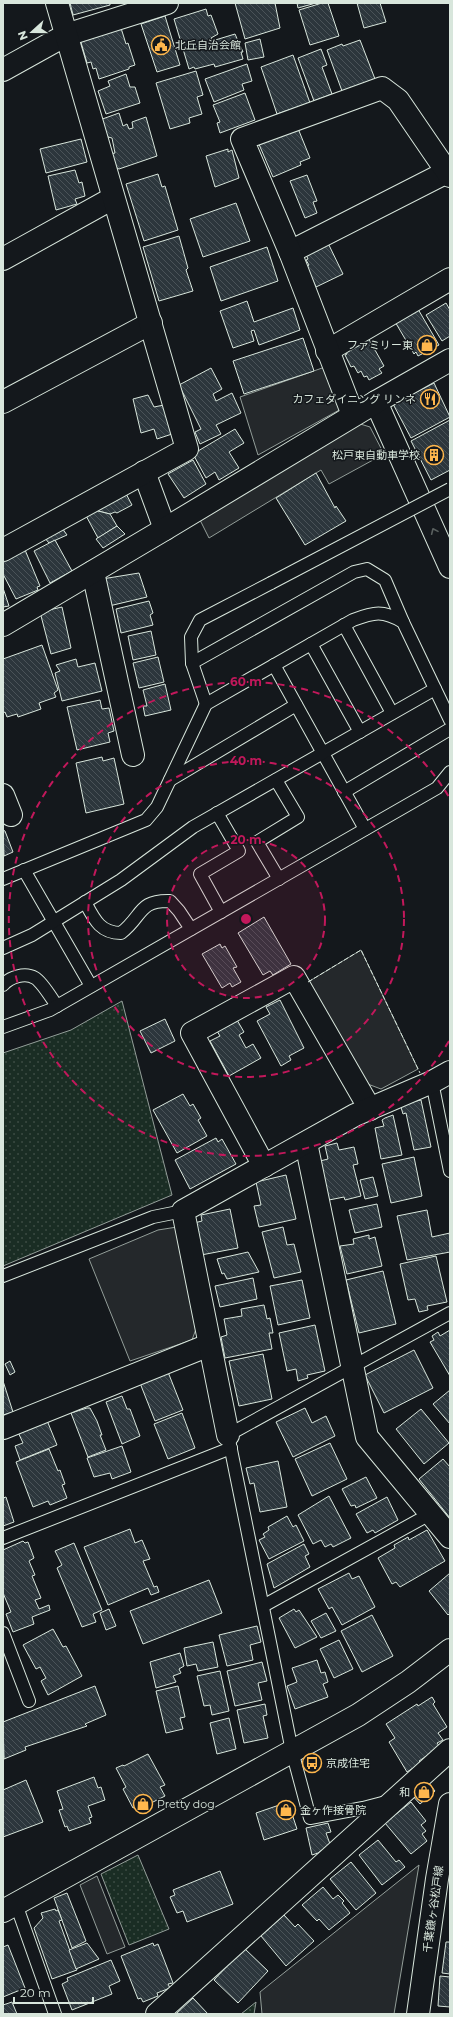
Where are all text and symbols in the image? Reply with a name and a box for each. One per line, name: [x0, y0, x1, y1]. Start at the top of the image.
north arrow: [12, 12, 52, 52]
text: N: [15, 29, 31, 42]
public building icon: 北丘自治会館: [150, 34, 172, 56]
place label: 北丘自治会館: [175, 38, 241, 52]
shop icon: ファミリー東: [416, 334, 438, 356]
place label: ファミリー東: [347, 338, 413, 352]
restaurant icon: カフェダイニング リンネ: [419, 388, 441, 410]
place label: カフェダイニング リンネ: [292, 392, 416, 406]
building icon: 松戸東自動車学校: [423, 444, 445, 466]
place label: 松戸東自動車学校: [332, 448, 420, 462]
one-way arrow: [431, 528, 439, 536]
text: 60 m: [230, 674, 262, 689]
text: 40 m: [230, 753, 262, 768]
text: 20 m: [230, 832, 262, 847]
centre of rings: [239, 912, 253, 926]
bus stop icon: 京成住宅: [301, 1752, 323, 1774]
place label: 京成住宅: [326, 1756, 370, 1770]
shop icon: 和: [413, 1781, 435, 1803]
place label: 和: [399, 1785, 410, 1799]
shop icon: Pretty dog: [132, 1793, 154, 1815]
place label: Pretty dog: [157, 1797, 215, 1811]
shop icon: 金ヶ作接骨院: [275, 1799, 297, 1821]
place label: 金ヶ作接骨院: [300, 1803, 366, 1817]
street label: 千葉鎌ヶ谷松戸線: [420, 1864, 446, 1954]
scale bar: [14, 1979, 93, 2005]
text: 20 m: [20, 1985, 51, 2000]

